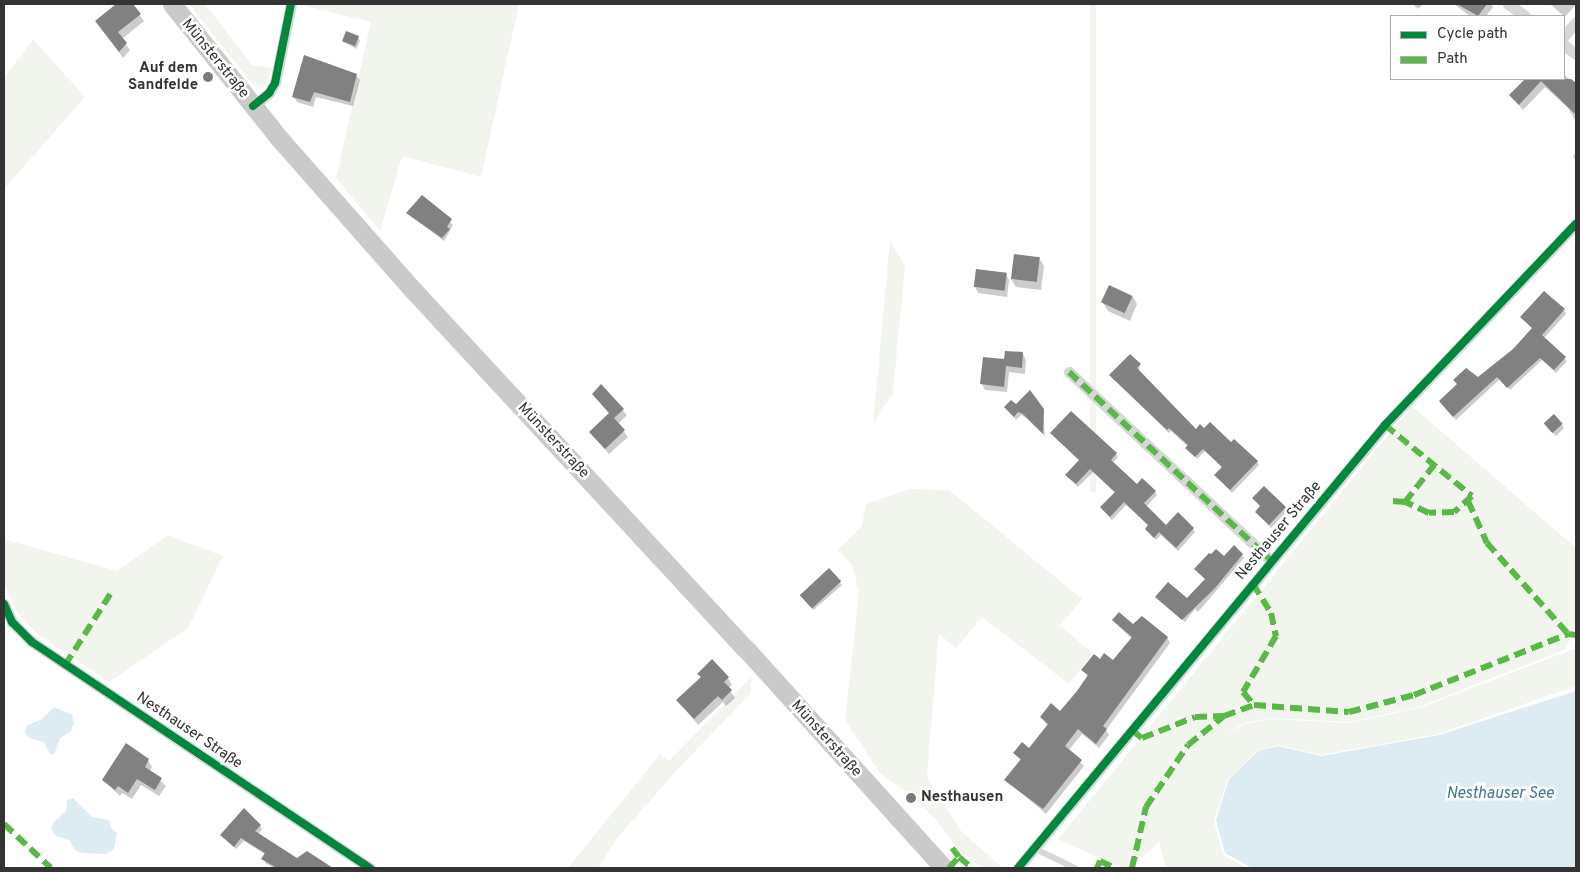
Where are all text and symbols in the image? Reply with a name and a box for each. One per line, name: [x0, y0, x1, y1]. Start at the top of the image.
legend: [1390, 15, 1565, 80]
street label: Münsterstraße: [177, 16, 253, 102]
text: Cycle path: [1437, 25, 1508, 44]
text: Path: [1437, 50, 1468, 69]
place label: Auf dem Sandfelde: [128, 59, 198, 94]
marker: Auf dem Sandfelde: [202, 71, 214, 83]
street label: Münsterstraße: [513, 399, 593, 483]
street label: Nesthauser Straße: [1232, 478, 1326, 584]
street label: Nesthauser Straße: [133, 689, 245, 773]
street label: Münsterstraße: [787, 697, 865, 781]
water label: Nesthauser See: [1446, 784, 1554, 804]
place label: Nesthausen: [921, 789, 1003, 807]
marker: Nesthausen: [905, 792, 917, 804]

